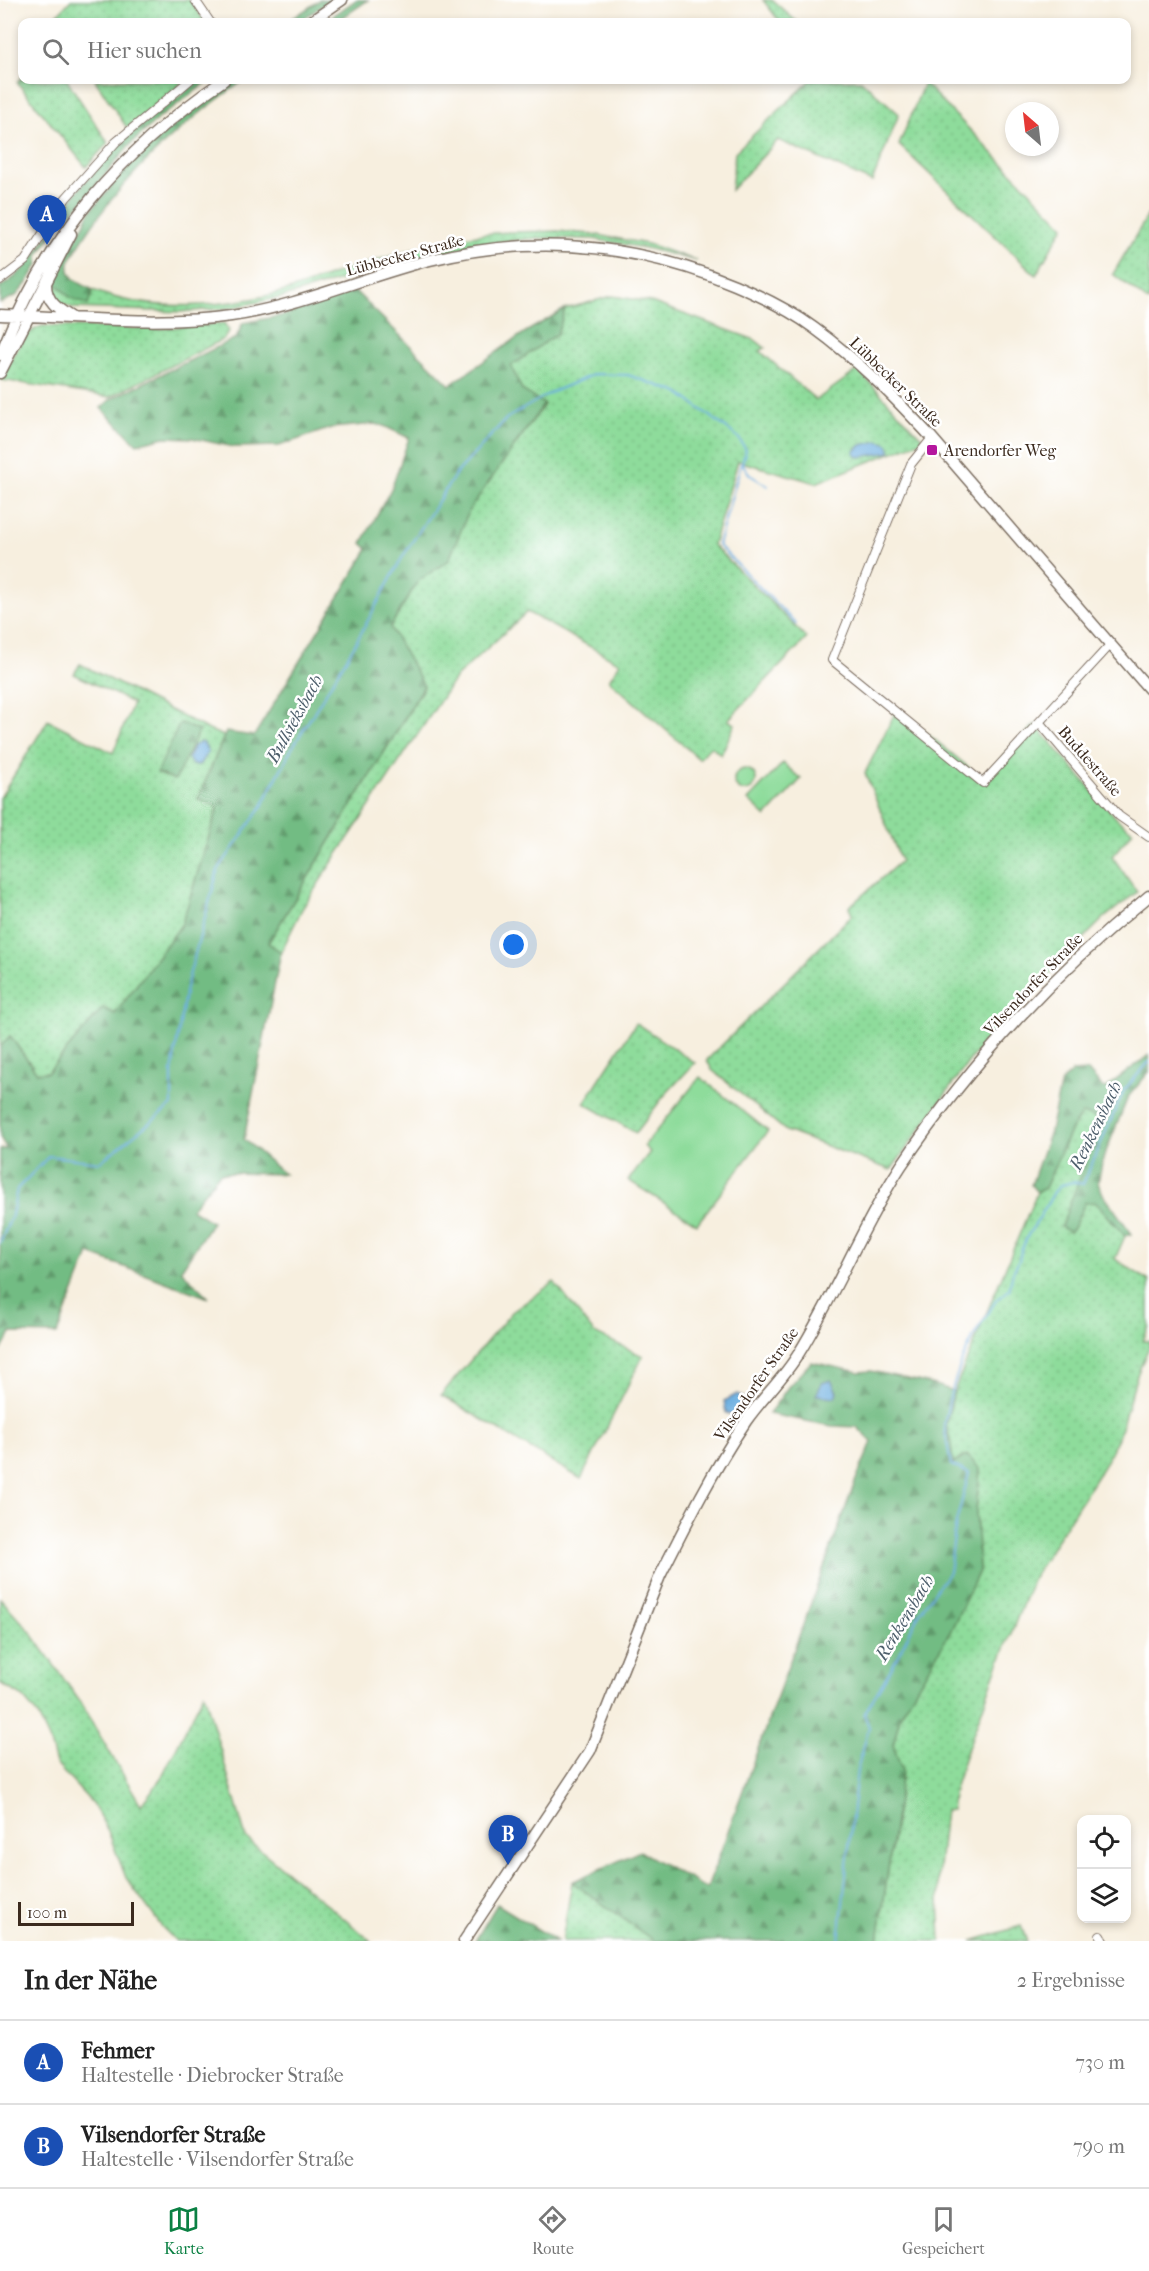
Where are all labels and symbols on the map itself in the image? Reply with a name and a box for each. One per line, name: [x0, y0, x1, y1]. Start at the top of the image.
north arrow: [1005, 102, 1059, 156]
pin: A: [28, 196, 66, 245]
street label: Lübbecker Straße: [344, 230, 466, 280]
street label: Lübbecker Straße: [846, 333, 946, 431]
place label: Arendorfer Weg: [943, 441, 1056, 460]
marker: Arendorfer Weg: [925, 443, 939, 457]
water label: Bullsieksbach: [262, 671, 328, 767]
street label: Buddestraße: [1054, 722, 1126, 800]
street label: Vilsendorfer Straße: [979, 929, 1086, 1040]
your location: [499, 930, 528, 959]
water label: Renkensbach: [1065, 1078, 1127, 1175]
street label: Vilsendorfer Straße: [709, 1324, 802, 1445]
water label: Renkensbach: [871, 1571, 939, 1666]
pin: B: [488, 1816, 528, 1865]
scale bar: [18, 1899, 134, 1926]

